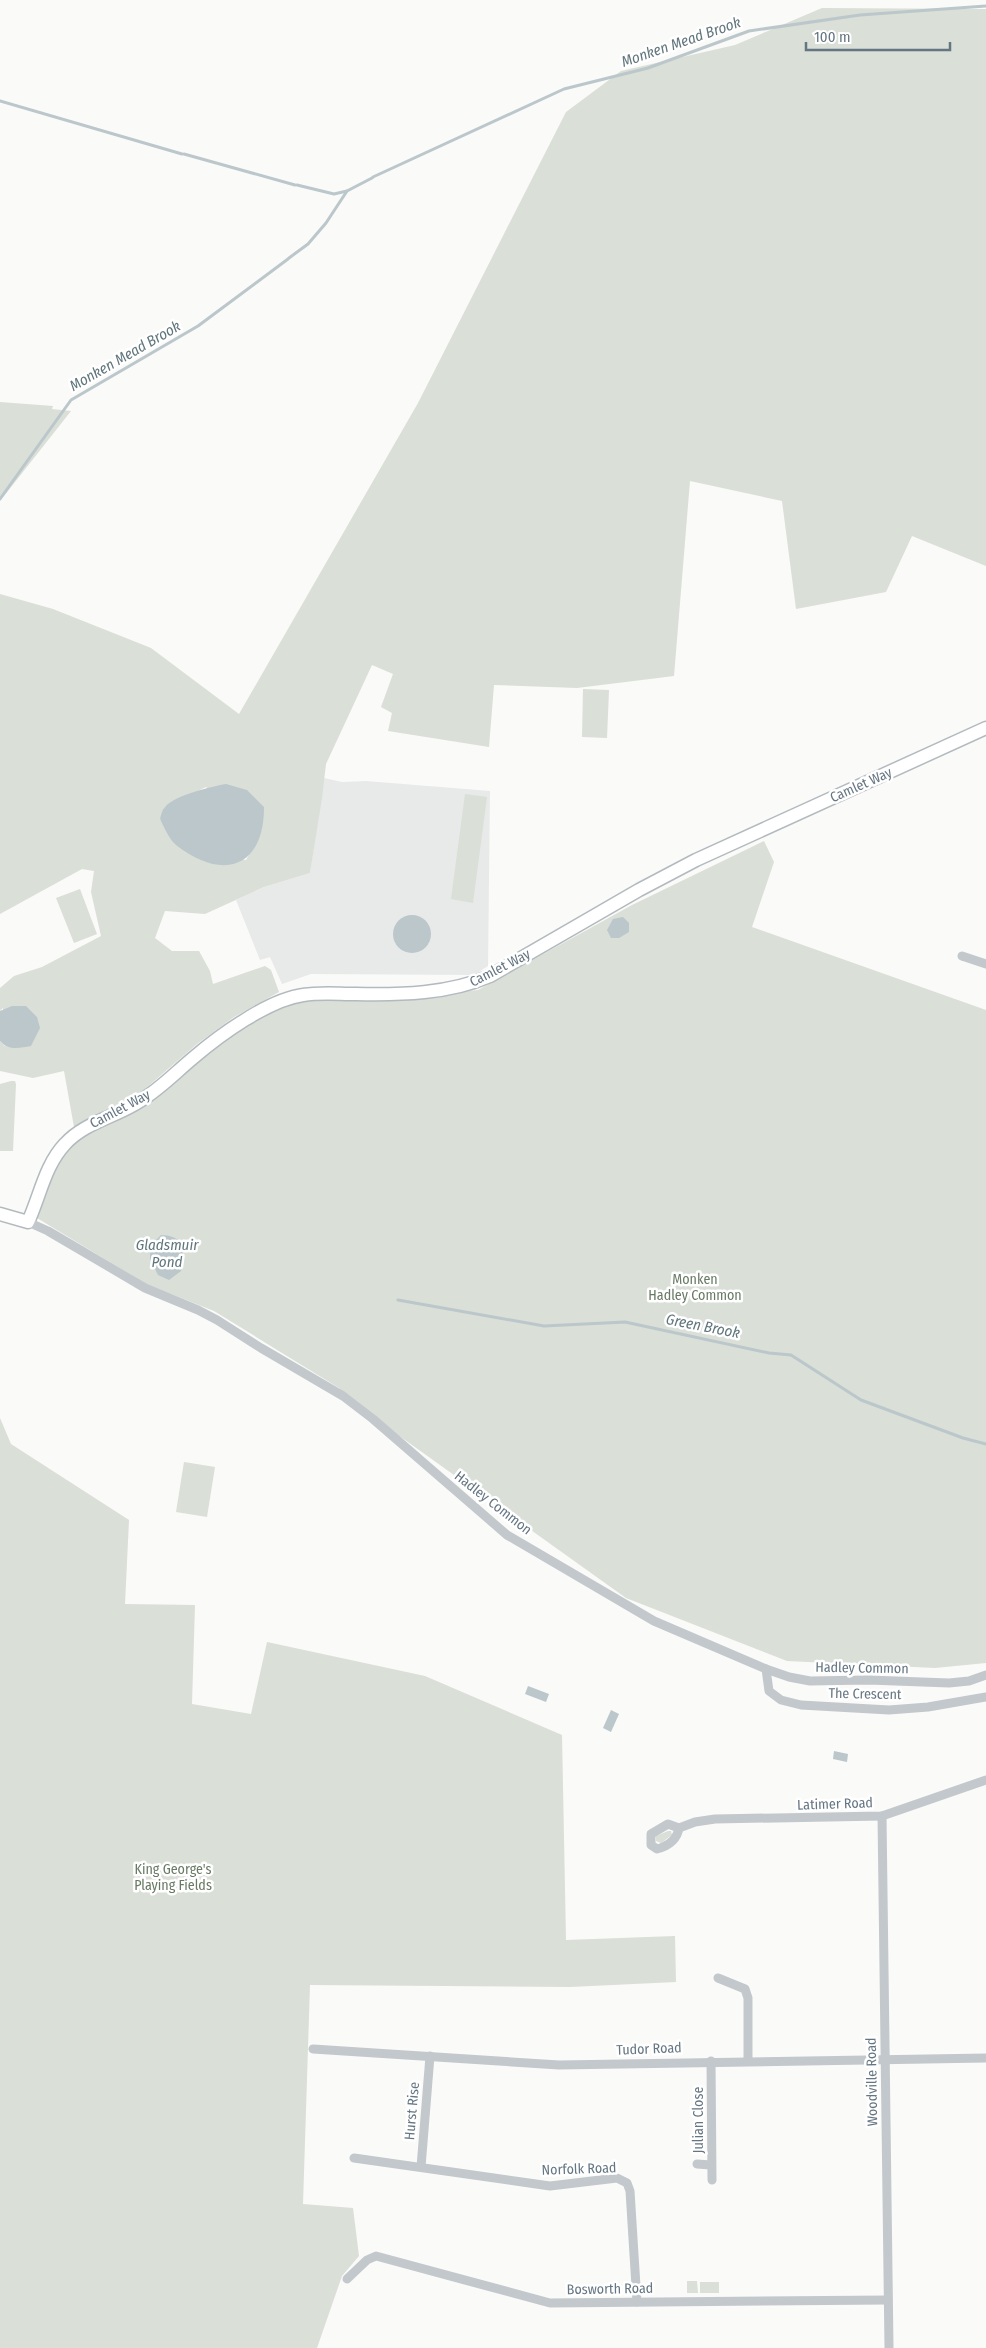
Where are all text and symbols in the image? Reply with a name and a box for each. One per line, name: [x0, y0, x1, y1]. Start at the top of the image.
water label: Monken Mead Brook: [619, 13, 744, 71]
scale bar: [806, 20, 950, 52]
text: 100 m: [814, 28, 851, 46]
water label: Monken Mead Brook: [66, 317, 184, 395]
street label: Camlet Way: [827, 764, 895, 806]
street label: Camlet Way: [467, 945, 534, 991]
street label: Camlet Way: [87, 1086, 154, 1132]
water label: Gladsmuir Pond: [136, 1236, 199, 1271]
park label: Monken Hadley Common: [648, 1271, 742, 1304]
water label: Green Brook: [665, 1310, 742, 1342]
street label: Hadley Common: [451, 1468, 535, 1538]
street label: Hadley Common: [815, 1659, 909, 1677]
street label: The Crescent: [828, 1685, 902, 1703]
street label: Latimer Road: [797, 1794, 873, 1814]
park label: King George's Playing Fields: [134, 1861, 212, 1894]
street label: Woodville Road: [863, 2037, 881, 2127]
street label: Tudor Road: [616, 2039, 682, 2059]
street label: Hurst Rise: [401, 2081, 423, 2141]
street label: Julian Close: [690, 2087, 707, 2153]
street label: Norfolk Road: [541, 2159, 617, 2179]
street label: Bosworth Road: [567, 2280, 653, 2298]

